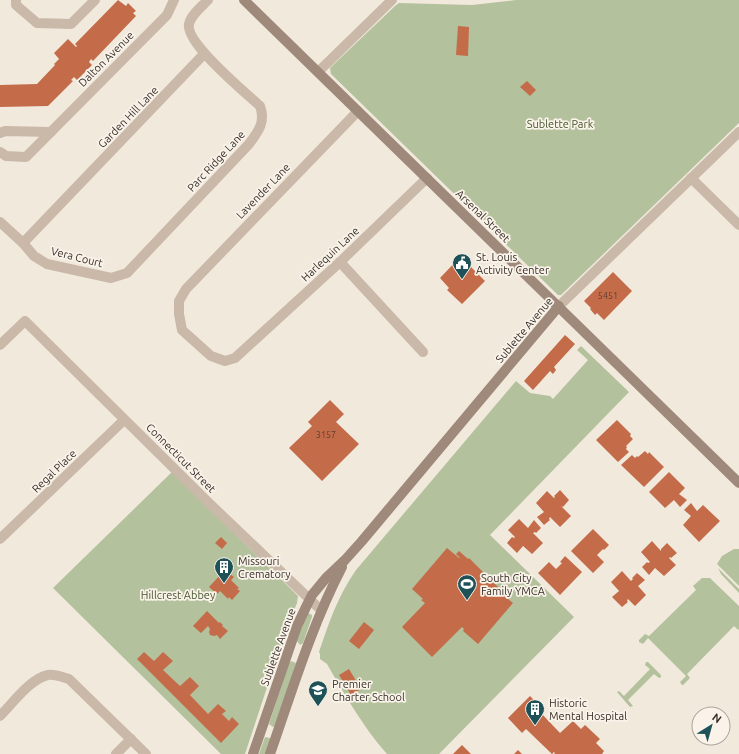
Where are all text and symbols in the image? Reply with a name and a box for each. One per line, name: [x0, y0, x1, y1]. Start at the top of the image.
street label: Dalton Avenue: [76, 29, 136, 89]
street label: Garden Hill Lane: [96, 84, 160, 150]
park label: Sublette Park: [527, 118, 594, 130]
street label: Parc Ridge Lane: [185, 128, 247, 194]
street label: Lavender Lane: [234, 161, 292, 221]
street label: Arsenal Street: [454, 187, 513, 245]
street label: Harlequin Lane: [299, 224, 361, 284]
street label: Vera Court: [50, 245, 105, 269]
place label: St. Louis Activity Center: [476, 251, 550, 276]
public building icon: St. Louis Activity Center: [451, 252, 473, 280]
house number: 5451: [598, 291, 618, 301]
street label: Sublette Avenue: [493, 295, 555, 365]
street label: Connecticut Street: [144, 421, 219, 496]
house number: 3157: [316, 430, 336, 440]
street label: Regal Place: [29, 447, 79, 495]
place label: Missouri Crematory: [238, 555, 291, 580]
building icon: Missouri Crematory: [213, 556, 235, 584]
place label: South City Family YMCA: [481, 572, 546, 597]
sports icon: South City Family YMCA: [456, 573, 478, 601]
park label: Hillcrest Abbey: [141, 589, 216, 601]
street label: Sublette Avenue: [258, 607, 298, 687]
place label: Premier Charter School: [332, 678, 405, 703]
school or university icon: Premier Charter School: [307, 679, 329, 707]
place label: Historic Mental Hospital: [549, 697, 627, 722]
building icon: Historic Mental Hospital: [524, 698, 546, 726]
north arrow: [691, 706, 731, 746]
text: N: [710, 711, 724, 725]

